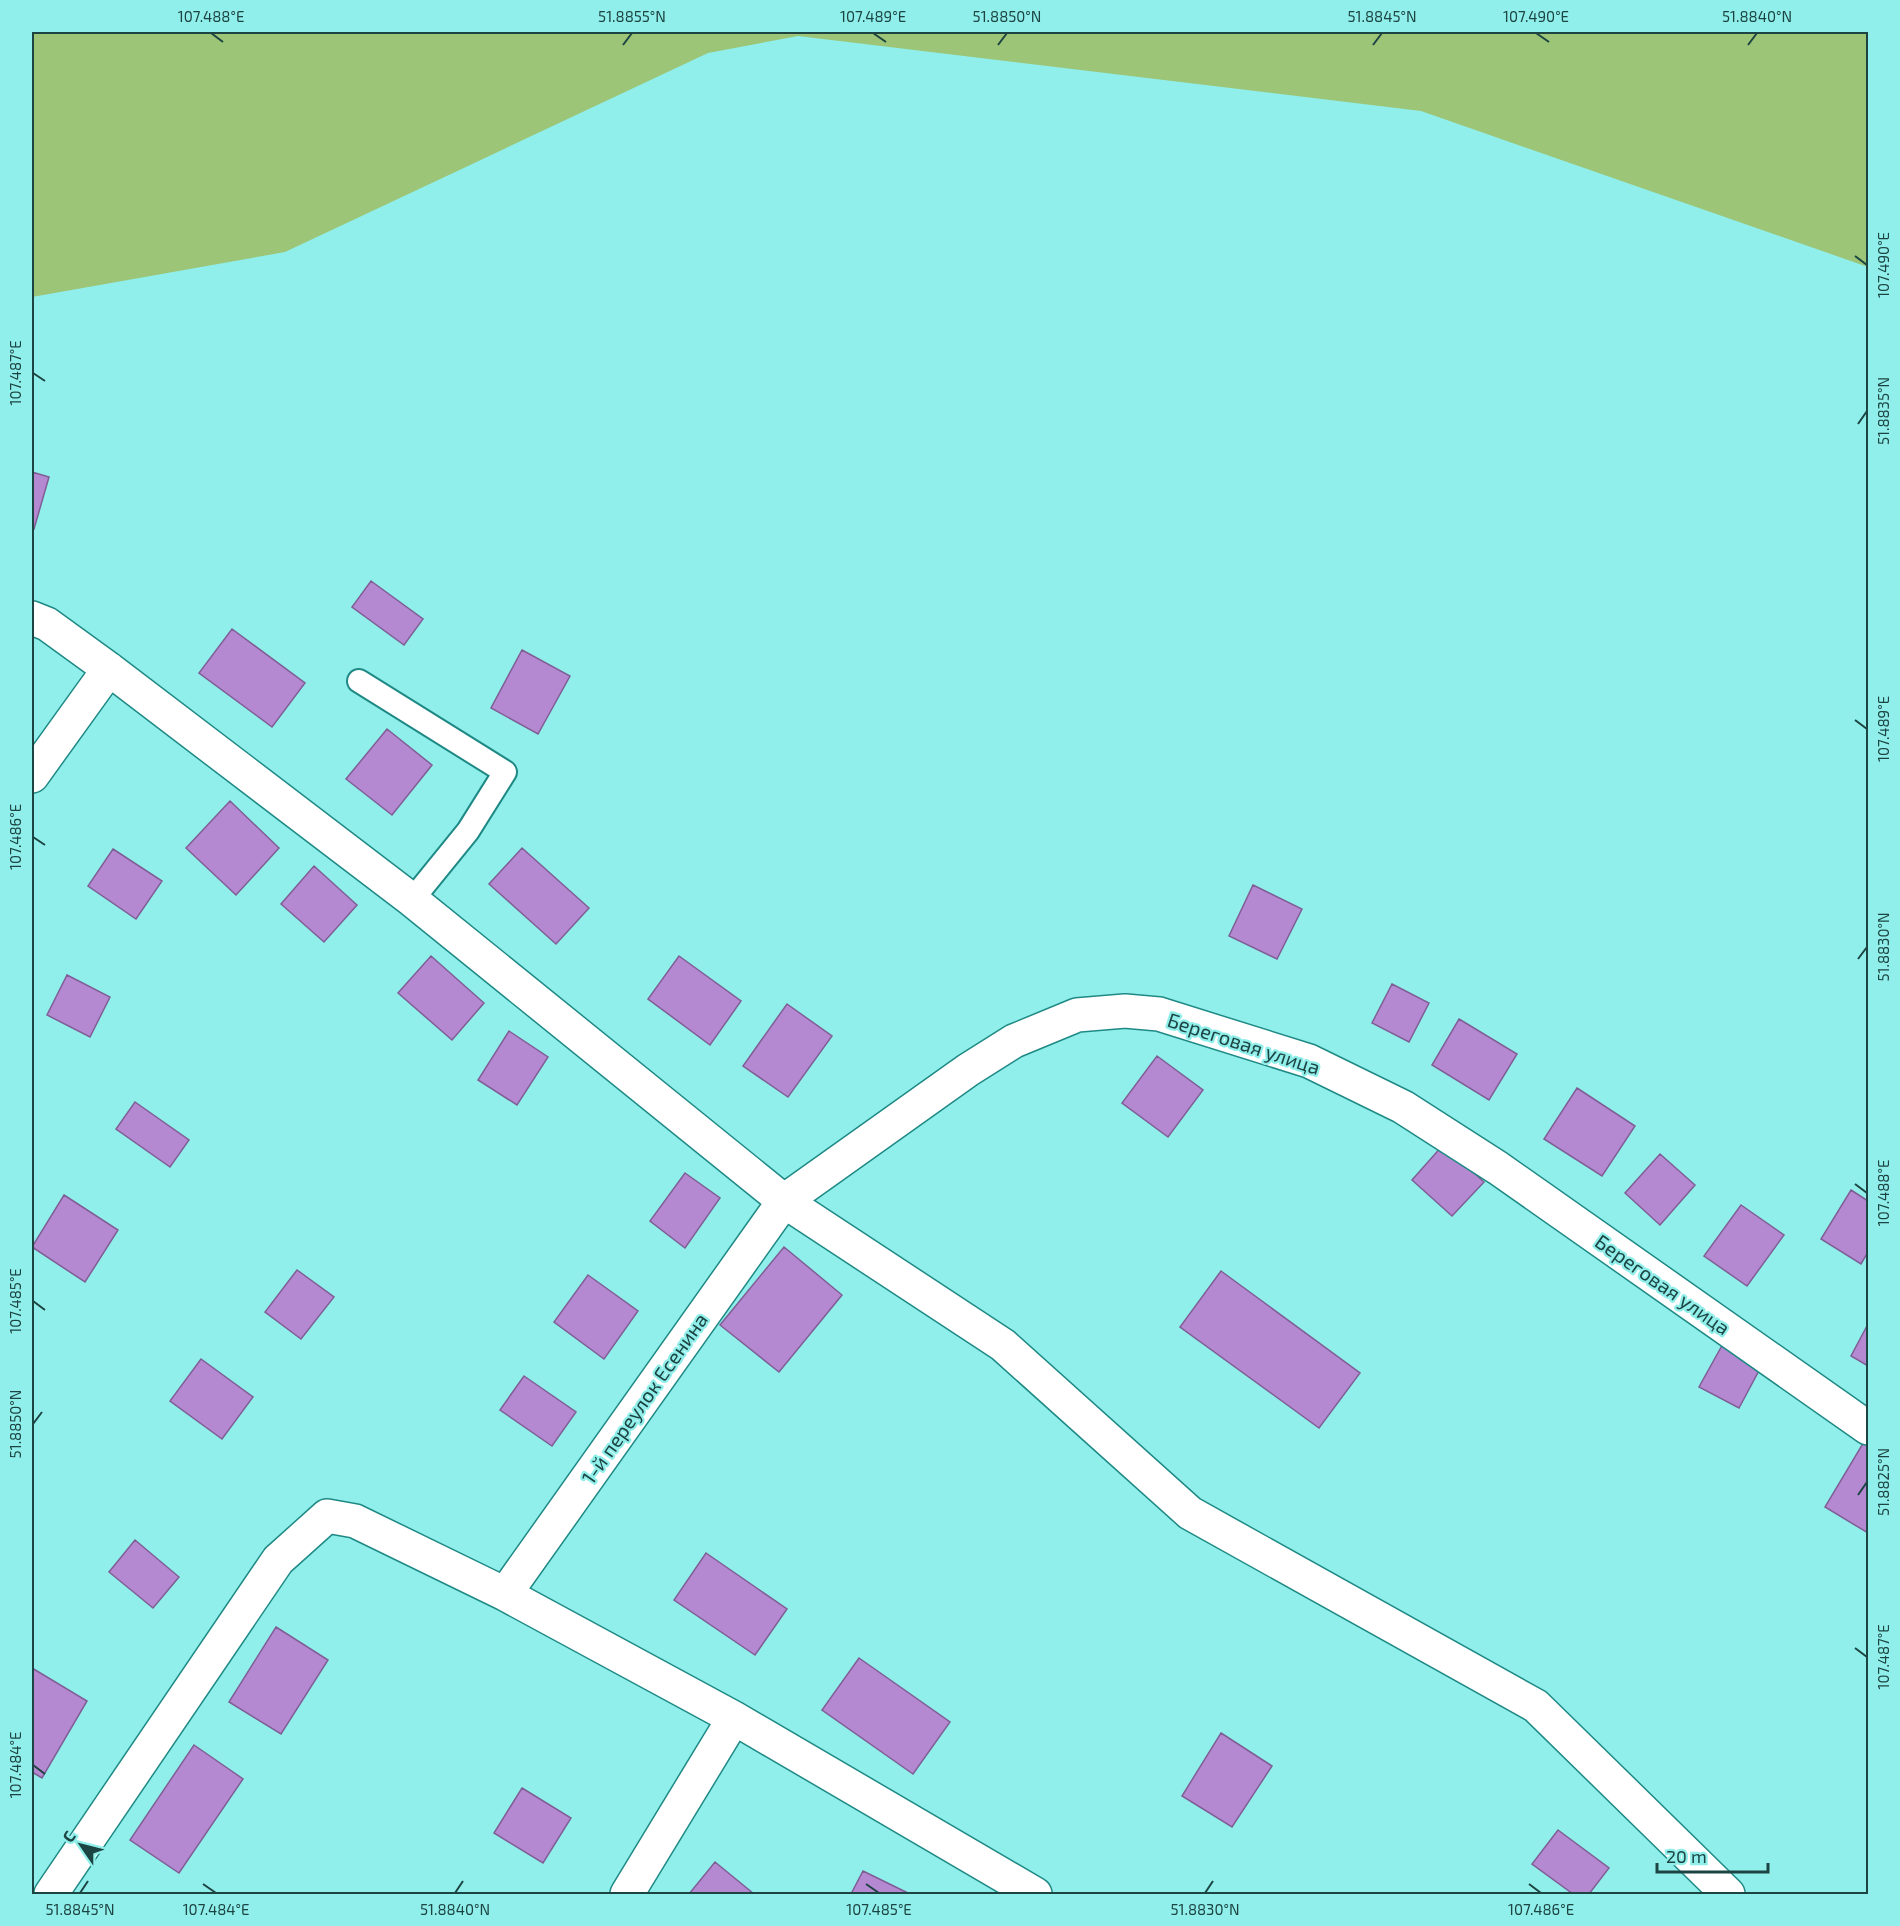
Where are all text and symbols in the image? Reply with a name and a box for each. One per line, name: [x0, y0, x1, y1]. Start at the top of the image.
text: 107.488°E: [178, 7, 244, 25]
text: 51.8855°N: [598, 7, 666, 25]
text: 107.489°E: [840, 7, 906, 25]
text: 51.8850°N: [973, 7, 1041, 25]
text: 51.8845°N: [1348, 7, 1416, 25]
text: 107.490°E: [1503, 7, 1569, 25]
text: 51.8840°N: [1722, 7, 1792, 25]
text: 107.490°E: [1874, 232, 1892, 298]
text: 107.487°E: [6, 340, 24, 406]
text: 51.8835°N: [1874, 377, 1892, 445]
text: 107.489°E: [1874, 696, 1892, 762]
text: 107.486°E: [6, 804, 24, 870]
text: 51.8830°N: [1874, 912, 1892, 982]
street label: Береговая улица: [1164, 1007, 1323, 1080]
text: 107.488°E: [1874, 1160, 1892, 1226]
street label: Береговая улица: [1590, 1229, 1735, 1340]
text: 107.485°E: [6, 1268, 24, 1334]
street label: 1-й переулок Есенина: [576, 1308, 713, 1489]
text: 51.8850°N: [6, 1390, 24, 1458]
text: 51.8825°N: [1874, 1448, 1892, 1516]
text: 107.487°E: [1874, 1624, 1892, 1690]
text: 107.484°E: [6, 1732, 24, 1798]
north arrow: [51, 1815, 111, 1875]
text: С: [58, 1827, 79, 1845]
scale bar: [1657, 1836, 1768, 1874]
text: 20 m: [1666, 1845, 1707, 1867]
text: 51.8845°N: [46, 1900, 114, 1918]
text: 107.484°E: [183, 1900, 249, 1918]
text: 51.8840°N: [420, 1900, 490, 1918]
text: 107.485°E: [846, 1900, 912, 1918]
text: 51.8830°N: [1170, 1900, 1240, 1918]
text: 107.486°E: [1508, 1900, 1574, 1918]

